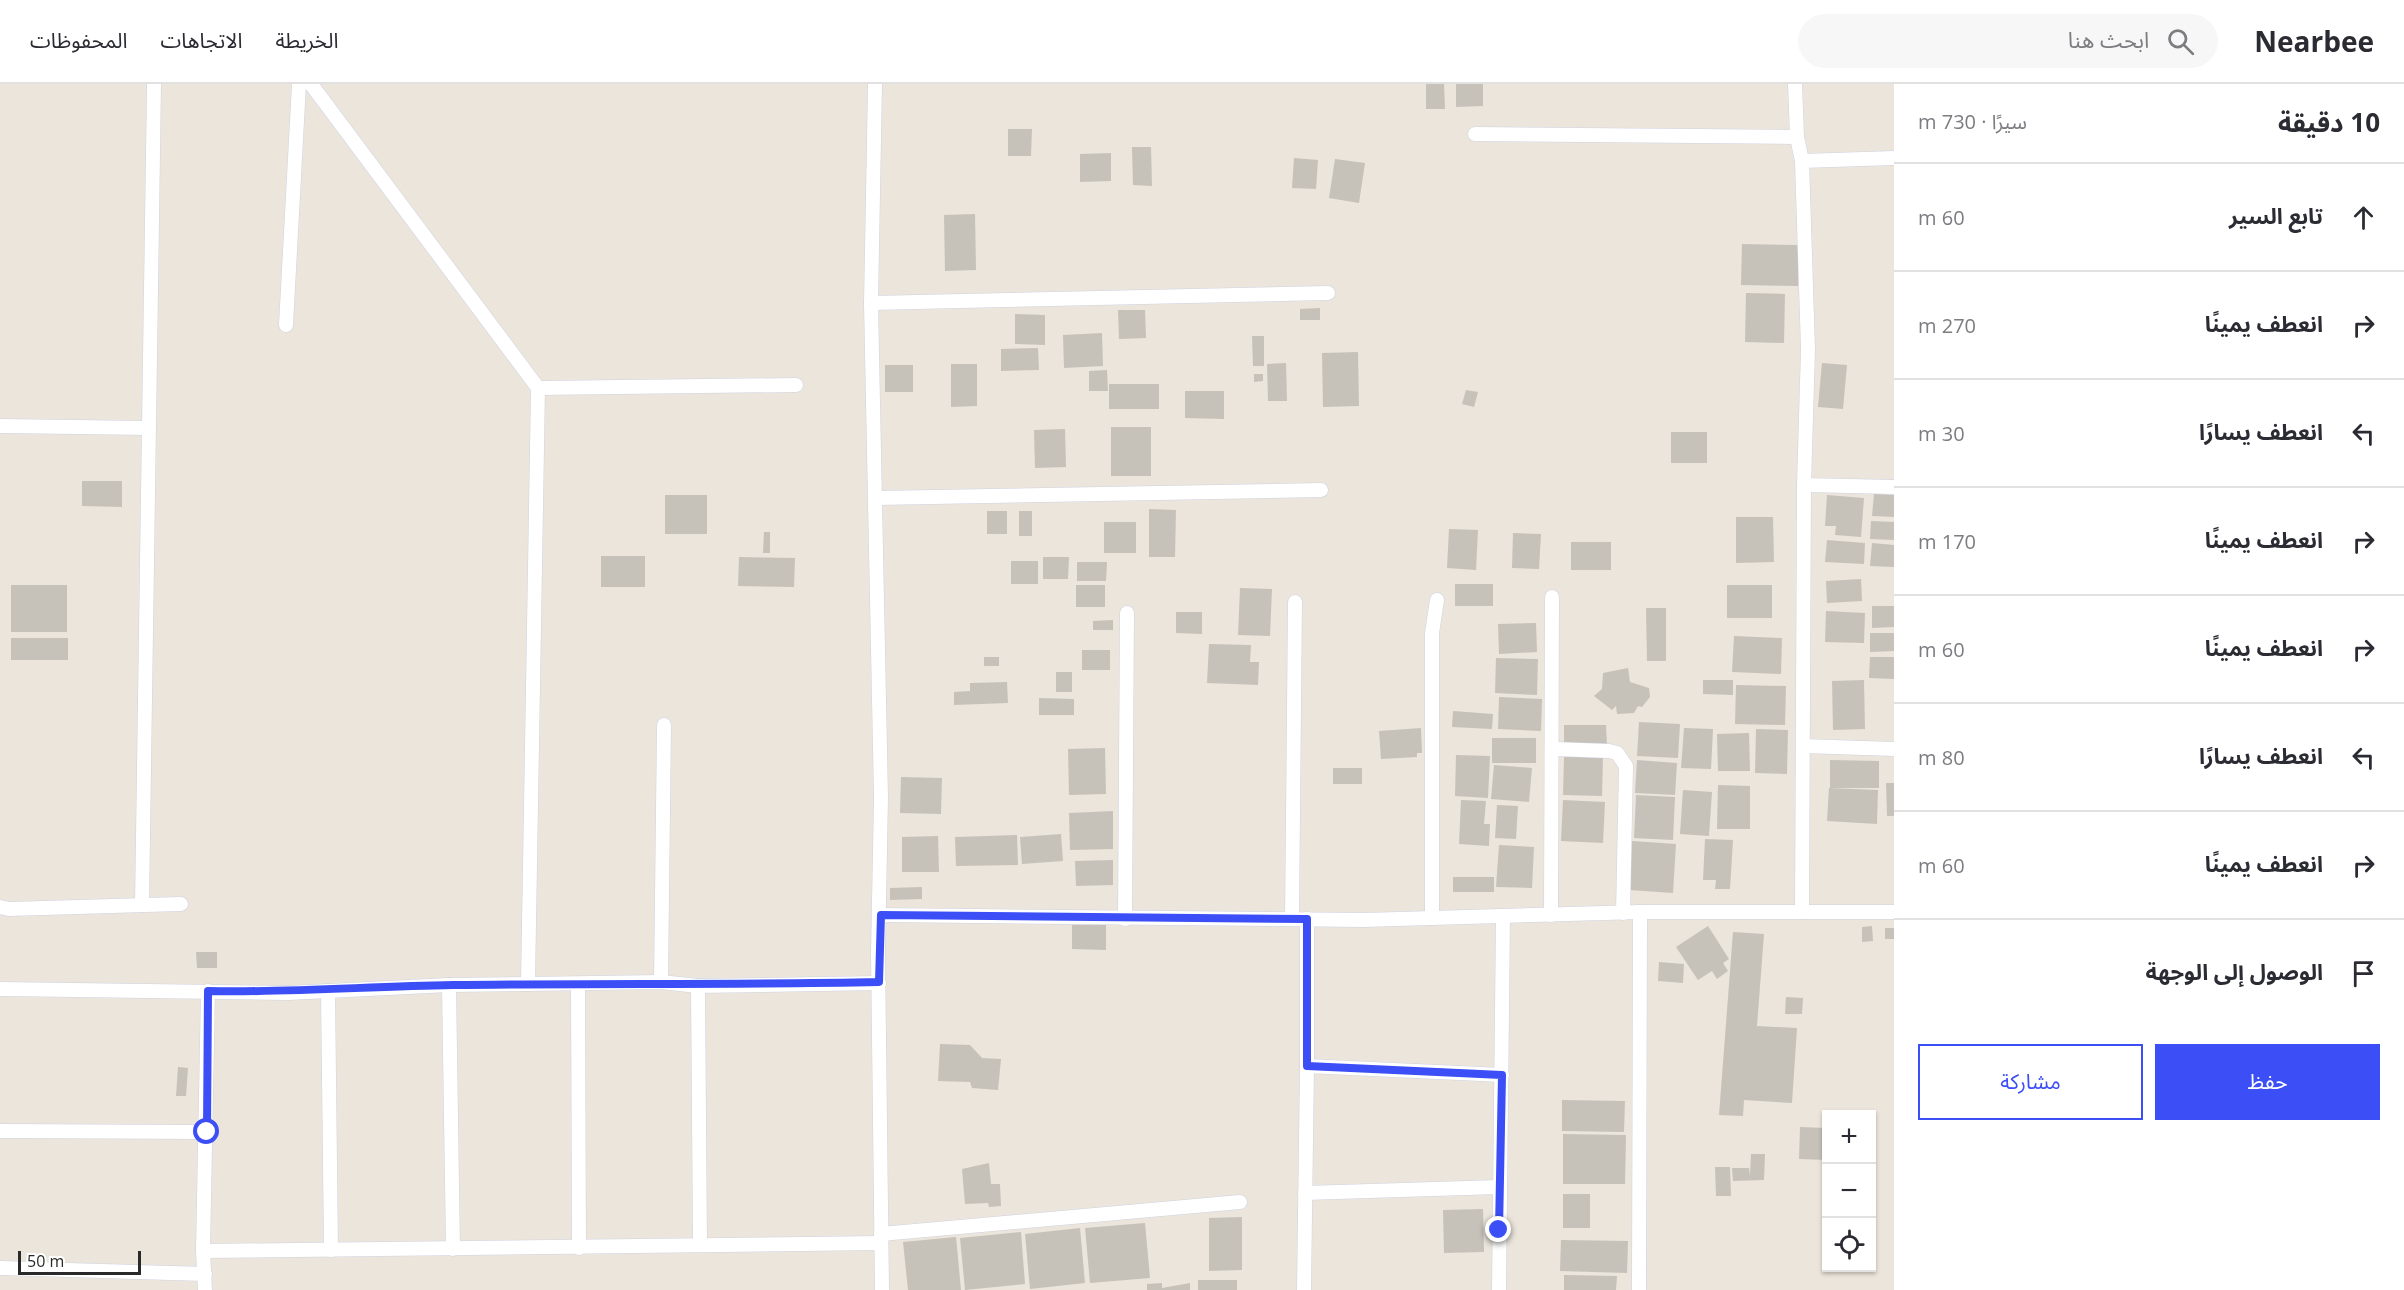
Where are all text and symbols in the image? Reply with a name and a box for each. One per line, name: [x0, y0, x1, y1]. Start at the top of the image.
search box: [1798, 14, 2218, 68]
text: Nearbee: [2254, 22, 2374, 60]
text: ابحث هنا: [2068, 24, 2149, 54]
icon: search: [2164, 25, 2197, 58]
text: المحفوظات: [30, 26, 127, 54]
text: الاتجاهات: [160, 26, 242, 54]
text: الخريطة: [275, 26, 338, 54]
text: 10 دقيقة: [2278, 104, 2380, 140]
text: سيرًا · 730 m: [1918, 108, 2027, 135]
text: تابع السير: [2229, 200, 2323, 230]
icon: ahead: [2347, 201, 2380, 234]
text: 60 m: [1918, 204, 1965, 231]
text: انعطف يمينًا: [2205, 308, 2323, 338]
icon: right: [2347, 309, 2380, 342]
text: 270 m: [1918, 312, 1976, 339]
text: انعطف يسارًا: [2199, 416, 2323, 446]
icon: left: [2347, 417, 2380, 450]
text: 30 m: [1918, 420, 1965, 447]
text: انعطف يمينًا: [2205, 524, 2323, 554]
icon: right: [2347, 525, 2380, 558]
text: 170 m: [1918, 528, 1976, 555]
text: انعطف يمينًا: [2205, 632, 2323, 662]
icon: right: [2347, 633, 2380, 666]
text: 60 m: [1918, 636, 1965, 663]
text: انعطف يسارًا: [2199, 740, 2323, 770]
icon: left: [2347, 741, 2380, 774]
text: 80 m: [1918, 744, 1965, 771]
text: انعطف يمينًا: [2205, 848, 2323, 878]
icon: right: [2347, 849, 2380, 882]
text: 60 m: [1918, 852, 1965, 879]
text: الوصول إلى الوجهة: [2145, 956, 2323, 986]
icon: arrive: [2347, 957, 2380, 990]
button: مشاركة: [1918, 1044, 2143, 1120]
button: حفظ: [2155, 1044, 2380, 1120]
map controls: [1822, 1110, 1876, 1272]
button: +: [1822, 1110, 1876, 1164]
route start: [193, 1118, 219, 1144]
button: −: [1822, 1164, 1876, 1218]
route end: [1485, 1216, 1511, 1242]
button: locate: [1822, 1218, 1876, 1272]
scale bar: [18, 1248, 141, 1276]
text: 50 m: [27, 1250, 64, 1272]

